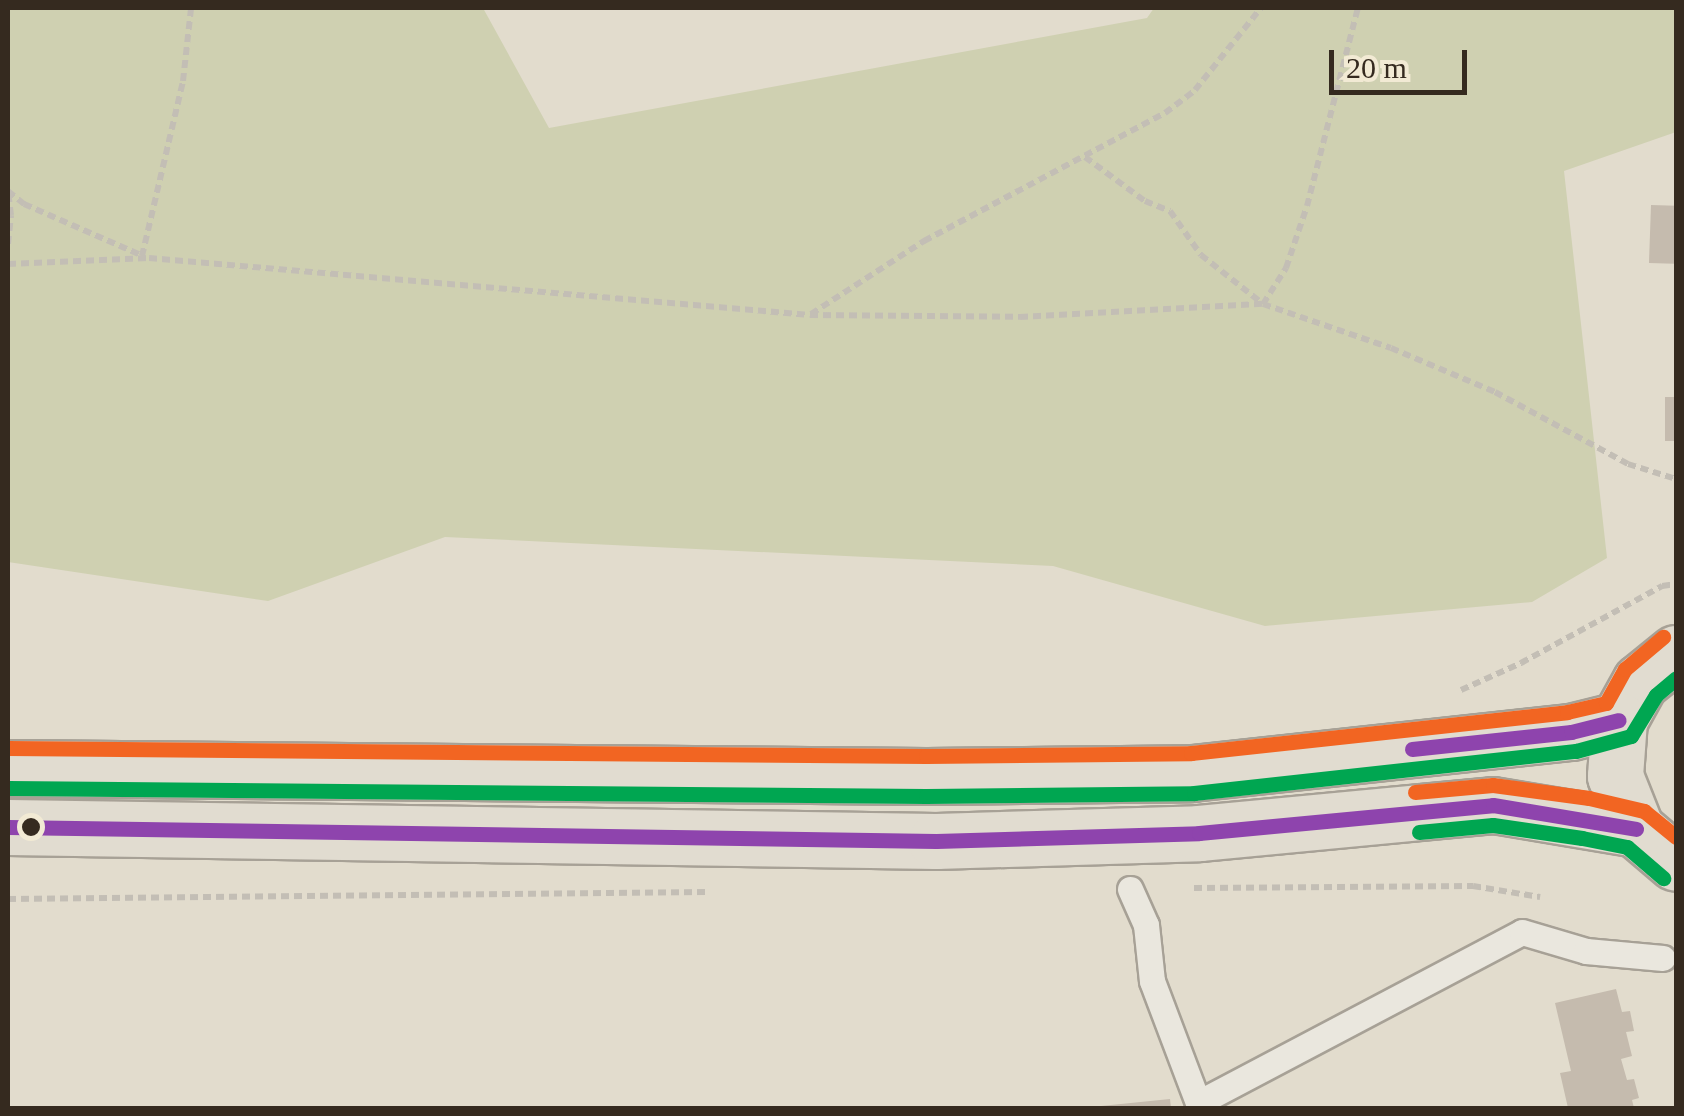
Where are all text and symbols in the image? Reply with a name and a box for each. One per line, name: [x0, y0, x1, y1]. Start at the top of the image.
scale bar: [1334, 30, 1472, 92]
text: 20 m: [1346, 51, 1407, 84]
unlabelled marker: [21, 817, 41, 837]

